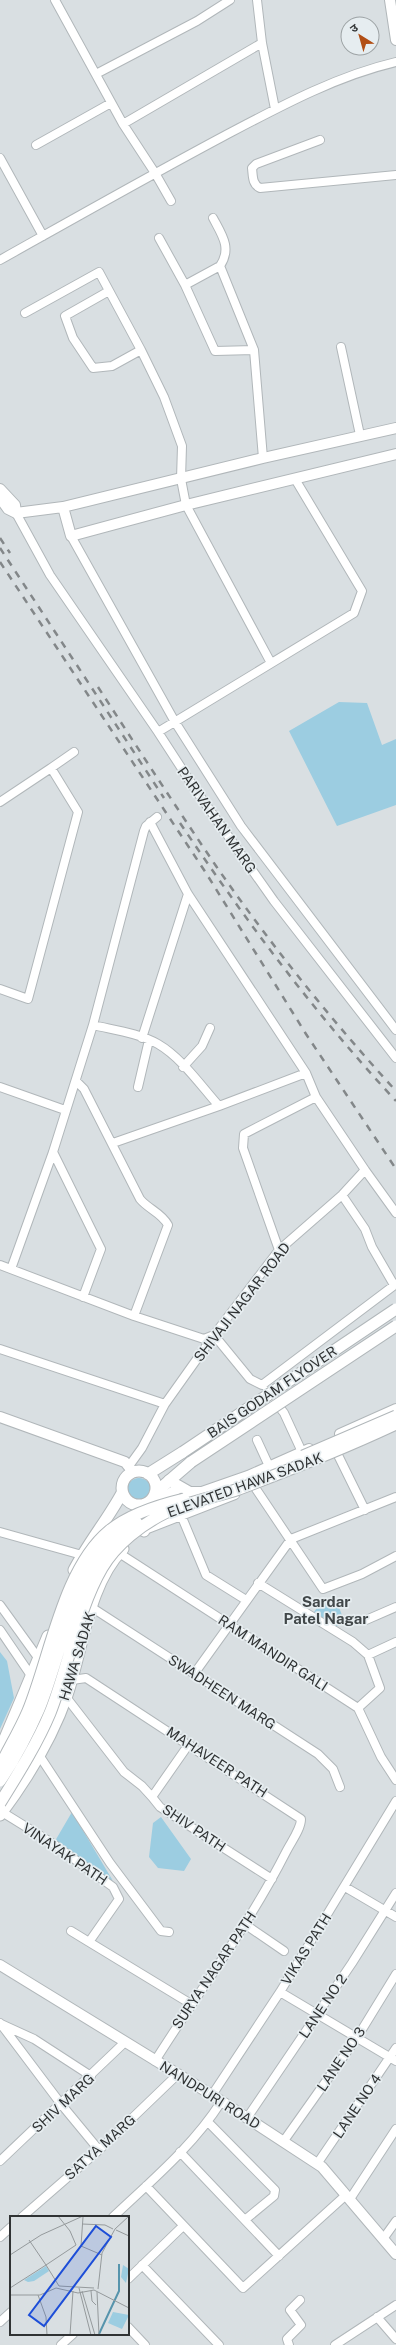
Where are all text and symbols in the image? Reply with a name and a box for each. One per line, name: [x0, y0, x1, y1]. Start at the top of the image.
north arrow: [340, 16, 380, 56]
text: उ: [348, 21, 361, 35]
street label: PARIVAHAN MARG: [174, 764, 260, 876]
street label: SHIVAJI NAGAR ROAD: [191, 1239, 293, 1365]
street label: BAIS GODAM FLYOVER: [204, 1343, 340, 1441]
street label: ELEVATED HAWA SADAK: [165, 1449, 325, 1521]
district label: Sardar Patel Nagar: [284, 1593, 368, 1627]
street label: HAWA SADAK: [56, 1609, 98, 1702]
street label: RAM MANDIR GALI: [215, 1612, 331, 1694]
street label: SWADHEEN MARG: [165, 1651, 279, 1733]
street label: MAHAVEER PATH: [164, 1723, 270, 1801]
street label: SHIV PATH: [159, 1801, 229, 1855]
street label: VINAYAK PATH: [20, 1820, 110, 1888]
street label: SURYA NAGAR PATH: [169, 1908, 259, 2032]
street label: VIKAS PATH: [278, 1910, 334, 1988]
street label: LANE NO 2: [296, 1971, 350, 2041]
street label: LANE NO 3: [314, 2024, 368, 2094]
street label: NANDPURI ROAD: [157, 2058, 263, 2132]
street label: SHIV MARG: [29, 2070, 97, 2136]
street label: LANE NO 4: [330, 2071, 384, 2141]
street label: SATYA MARG: [61, 2111, 139, 2183]
inset map: [10, 2216, 129, 2335]

